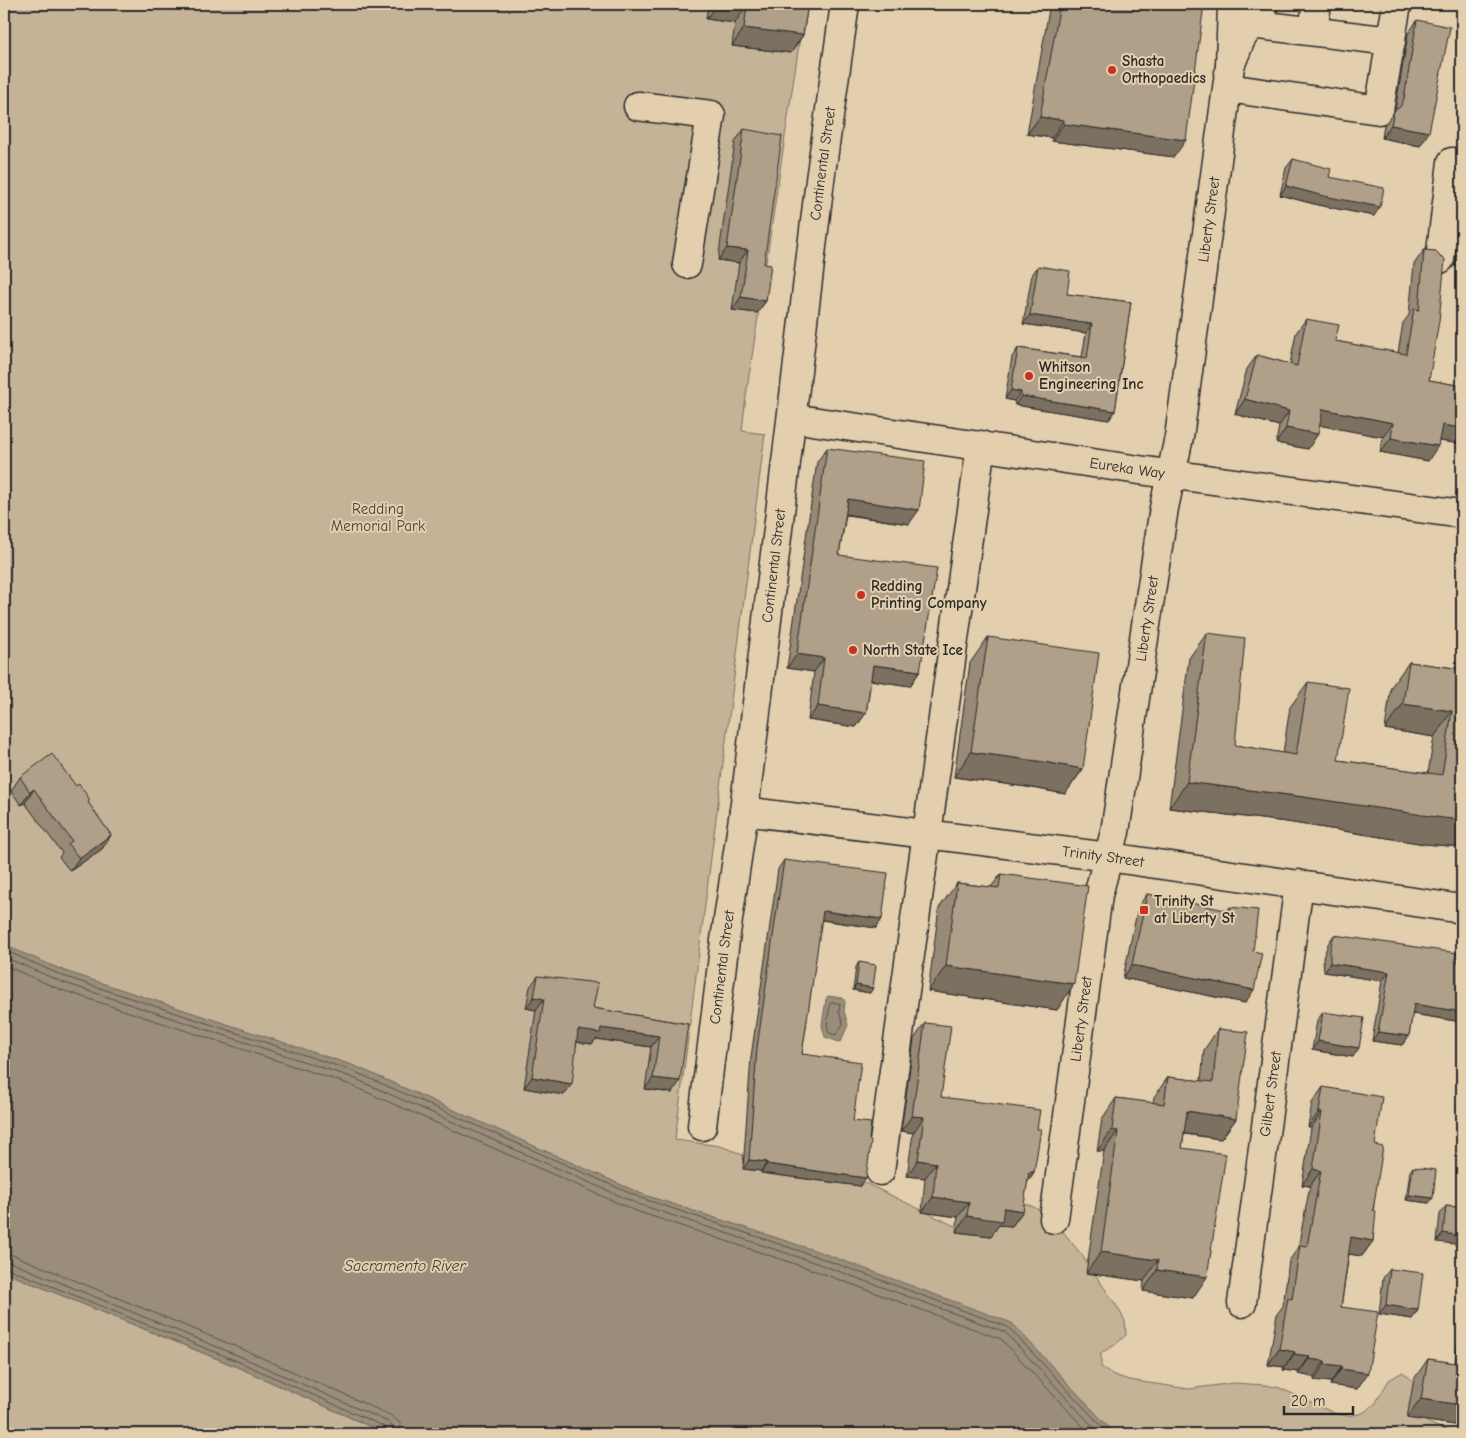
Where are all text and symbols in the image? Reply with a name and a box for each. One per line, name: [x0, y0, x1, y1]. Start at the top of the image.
place label: Shasta Orthopaedics: [1122, 52, 1206, 87]
marker: Shasta Orthopaedics: [1106, 64, 1118, 76]
street label: Continental Street: [806, 105, 839, 222]
street label: Liberty Street: [1194, 175, 1224, 263]
place label: Whitson Engineering Inc: [1039, 358, 1143, 393]
marker: Whitson Engineering Inc: [1023, 370, 1035, 382]
street label: Eureka Way: [1088, 454, 1166, 482]
park label: Redding Memorial Park: [331, 500, 426, 535]
street label: Continental Street: [758, 507, 789, 624]
street label: Liberty Street: [1132, 574, 1162, 662]
place label: Redding Printing Company: [871, 577, 987, 612]
marker: Redding Printing Company: [855, 589, 867, 601]
place label: North State Ice: [863, 641, 963, 659]
marker: North State Ice: [847, 644, 859, 656]
street label: Trinity Street: [1061, 842, 1146, 871]
place label: Trinity St at Liberty St: [1154, 892, 1236, 927]
marker: Trinity St at Liberty St: [1138, 904, 1150, 916]
street label: Continental Street: [706, 908, 738, 1025]
street label: Liberty Street: [1066, 974, 1096, 1063]
street label: Gilbert Street: [1256, 1049, 1285, 1138]
water label: Sacramento River: [344, 1257, 466, 1275]
scale bar: [1284, 1383, 1352, 1415]
text: 20 m: [1291, 1392, 1325, 1410]

